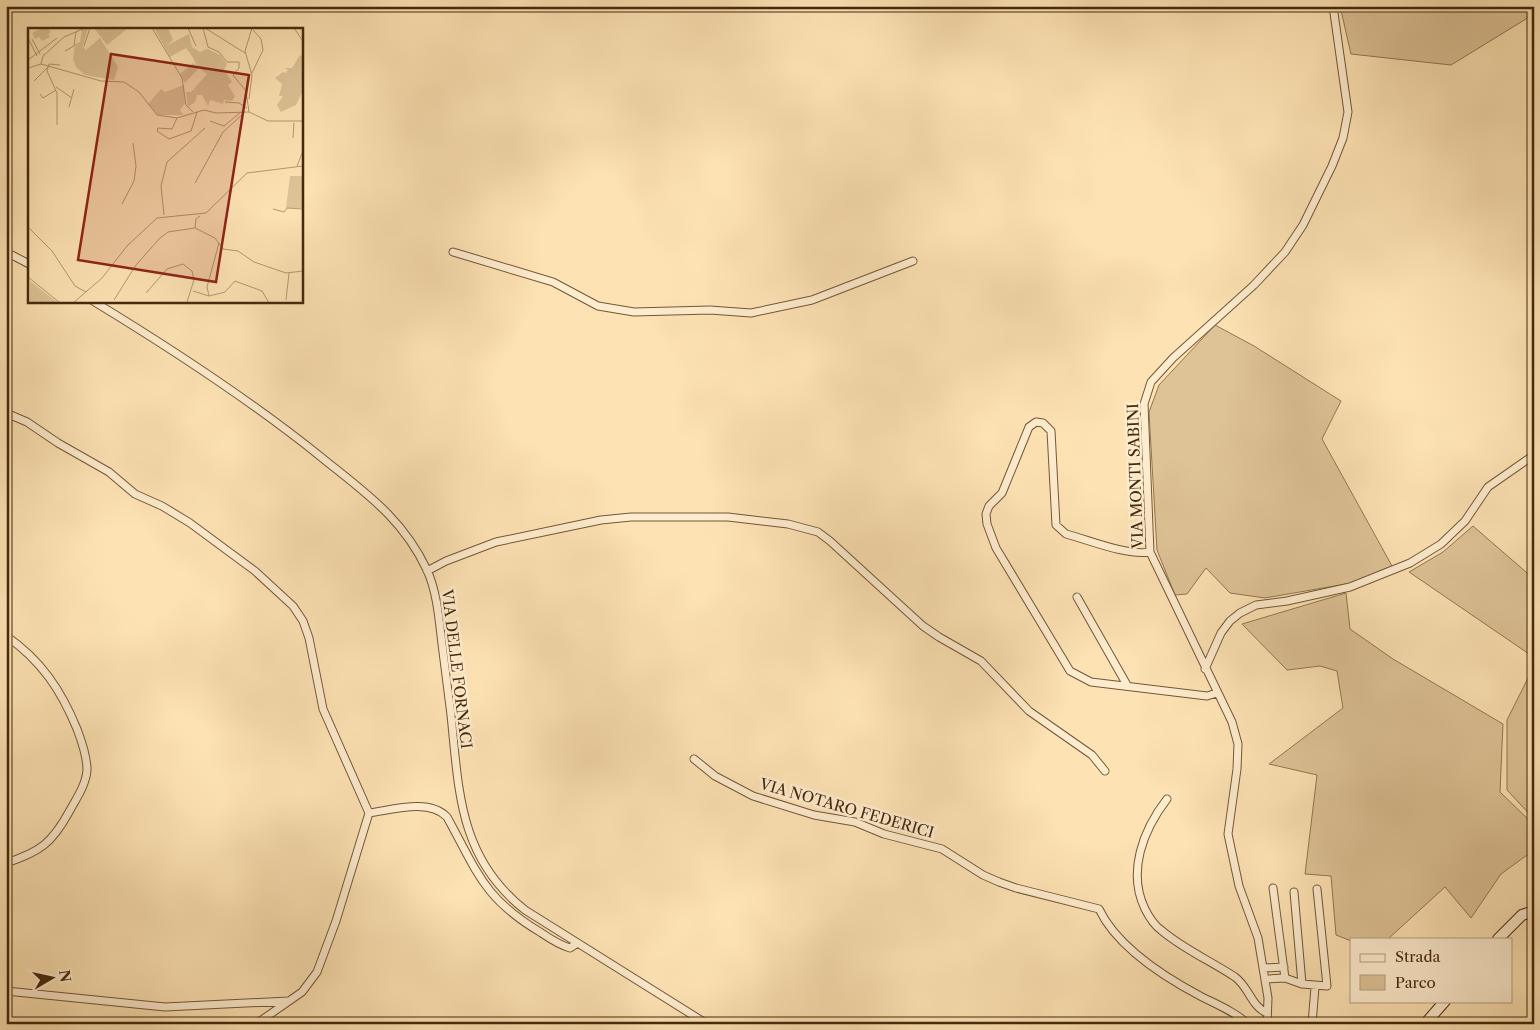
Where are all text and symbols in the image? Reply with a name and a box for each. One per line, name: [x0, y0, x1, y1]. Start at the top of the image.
inset map: [28, 28, 302, 302]
street label: VIA MONTI SABINI: [1123, 403, 1147, 550]
street label: VIA DELLE FORNACI: [438, 587, 476, 750]
street label: VIA NOTARO FEDERICI: [757, 774, 936, 842]
legend: [1350, 938, 1512, 1002]
text: Strada: [1395, 947, 1441, 966]
north arrow: [28, 952, 78, 1002]
text: N: [55, 969, 75, 983]
text: Parco: [1395, 973, 1436, 992]

